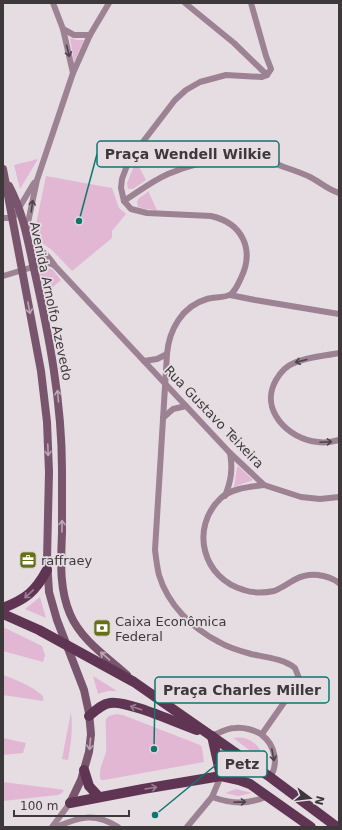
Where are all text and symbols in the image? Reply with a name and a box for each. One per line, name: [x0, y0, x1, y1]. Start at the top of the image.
one-way arrow: [65, 44, 72, 57]
callout: Praça Wendell Wilkie: [97, 141, 279, 167]
text: Praça Wendell Wilkie: [105, 146, 271, 162]
one-way arrow: [28, 200, 36, 213]
street label: Avenida Arnolfo Azevedo: [27, 220, 75, 382]
one-way arrow: [25, 301, 33, 314]
one-way arrow: [295, 358, 308, 365]
street label: Rua Gustavo Teixeira: [161, 363, 267, 471]
one-way arrow: [54, 390, 61, 403]
one-way arrow: [319, 438, 332, 446]
one-way arrow: [44, 443, 52, 456]
one-way arrow: [58, 520, 66, 533]
office icon: raffraey: [18, 550, 38, 570]
place label: raffraey: [41, 553, 93, 568]
one-way arrow: [24, 589, 34, 599]
place label: Caixa Econômica Federal: [115, 614, 226, 644]
bank icon: Caixa Econômica Federal: [92, 618, 112, 638]
one-way arrow: [100, 651, 110, 661]
callout: Praça Charles Miller: [155, 677, 329, 703]
text: Praça Charles Miller: [163, 682, 321, 698]
one-way arrow: [130, 704, 143, 711]
one-way arrow: [86, 737, 94, 750]
one-way arrow: [270, 748, 278, 761]
callout: Petz: [217, 751, 267, 777]
text: Petz: [225, 756, 259, 772]
north arrow: [290, 778, 330, 818]
one-way arrow: [144, 784, 157, 792]
scale bar: [14, 792, 129, 818]
text: N: [312, 794, 327, 807]
text: 100 m: [20, 799, 58, 813]
one-way arrow: [233, 799, 246, 806]

